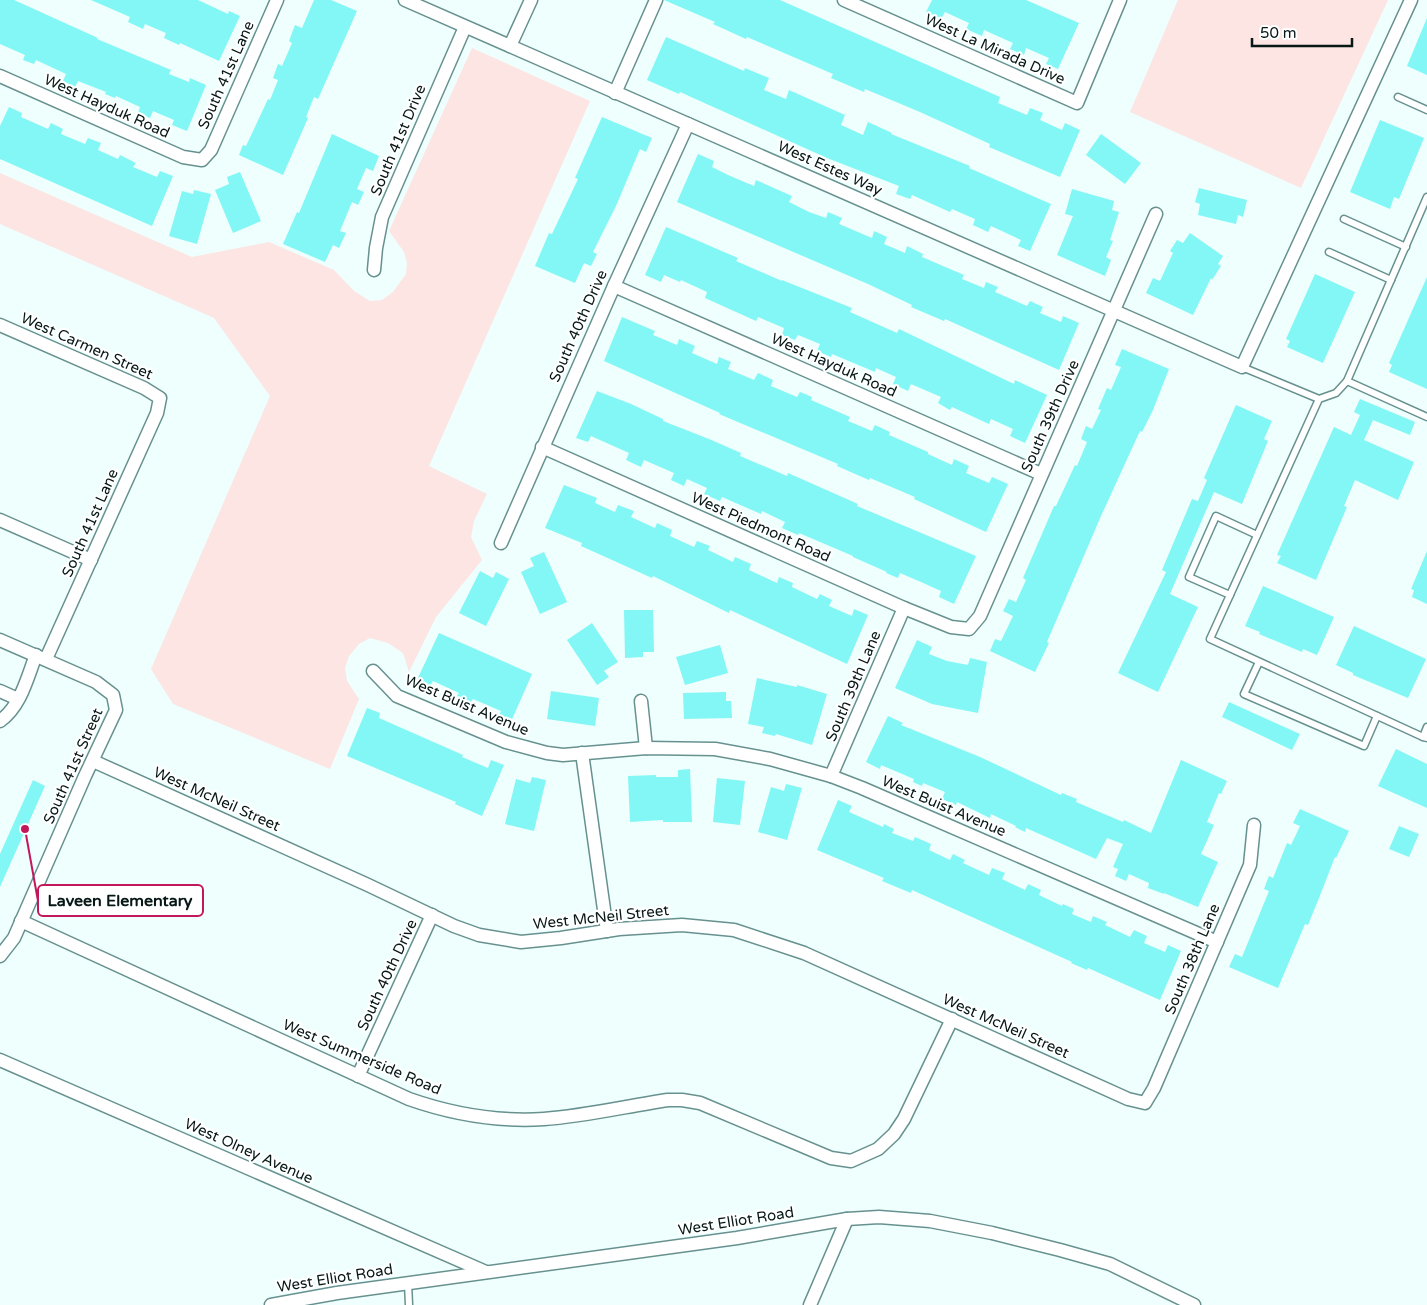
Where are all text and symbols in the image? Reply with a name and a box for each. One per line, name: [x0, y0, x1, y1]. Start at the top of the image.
street label: West La Mirada Drive: [922, 10, 1068, 88]
scale bar: [1252, 15, 1352, 47]
street label: South 41st Lane: [194, 18, 258, 132]
text: 50 m: [1260, 24, 1297, 42]
street label: West Hayduk Road: [41, 70, 173, 142]
street label: South 41st Drive: [367, 82, 429, 198]
street label: West Estes Way: [775, 137, 885, 199]
street label: South 40th Drive: [545, 267, 611, 385]
street label: West Carmen Street: [18, 309, 156, 383]
street label: West Hayduk Road: [768, 329, 900, 401]
street label: South 39th Drive: [1017, 357, 1083, 475]
street label: South 41st Lane: [58, 466, 122, 580]
street label: West Piedmont Road: [689, 488, 833, 566]
street label: South 39th Lane: [822, 628, 884, 744]
street label: West Buist Avenue: [402, 671, 532, 739]
street label: South 41st Street: [39, 705, 107, 827]
street label: West McNeil Street: [151, 763, 283, 835]
street label: West Buist Avenue: [879, 772, 1009, 840]
callout: Laveen Elementary: [38, 885, 203, 916]
text: Laveen Elementary: [48, 891, 193, 911]
street label: West McNeil Street: [532, 901, 670, 933]
street label: South 38th Lane: [1161, 901, 1223, 1017]
street label: South 40th Drive: [353, 916, 421, 1034]
street label: West McNeil Street: [940, 990, 1072, 1062]
street label: West Summerside Road: [280, 1015, 444, 1099]
street label: West Olney Avenue: [182, 1115, 316, 1187]
street label: West Elliot Road: [677, 1203, 795, 1239]
street label: West Elliot Road: [276, 1260, 394, 1296]

